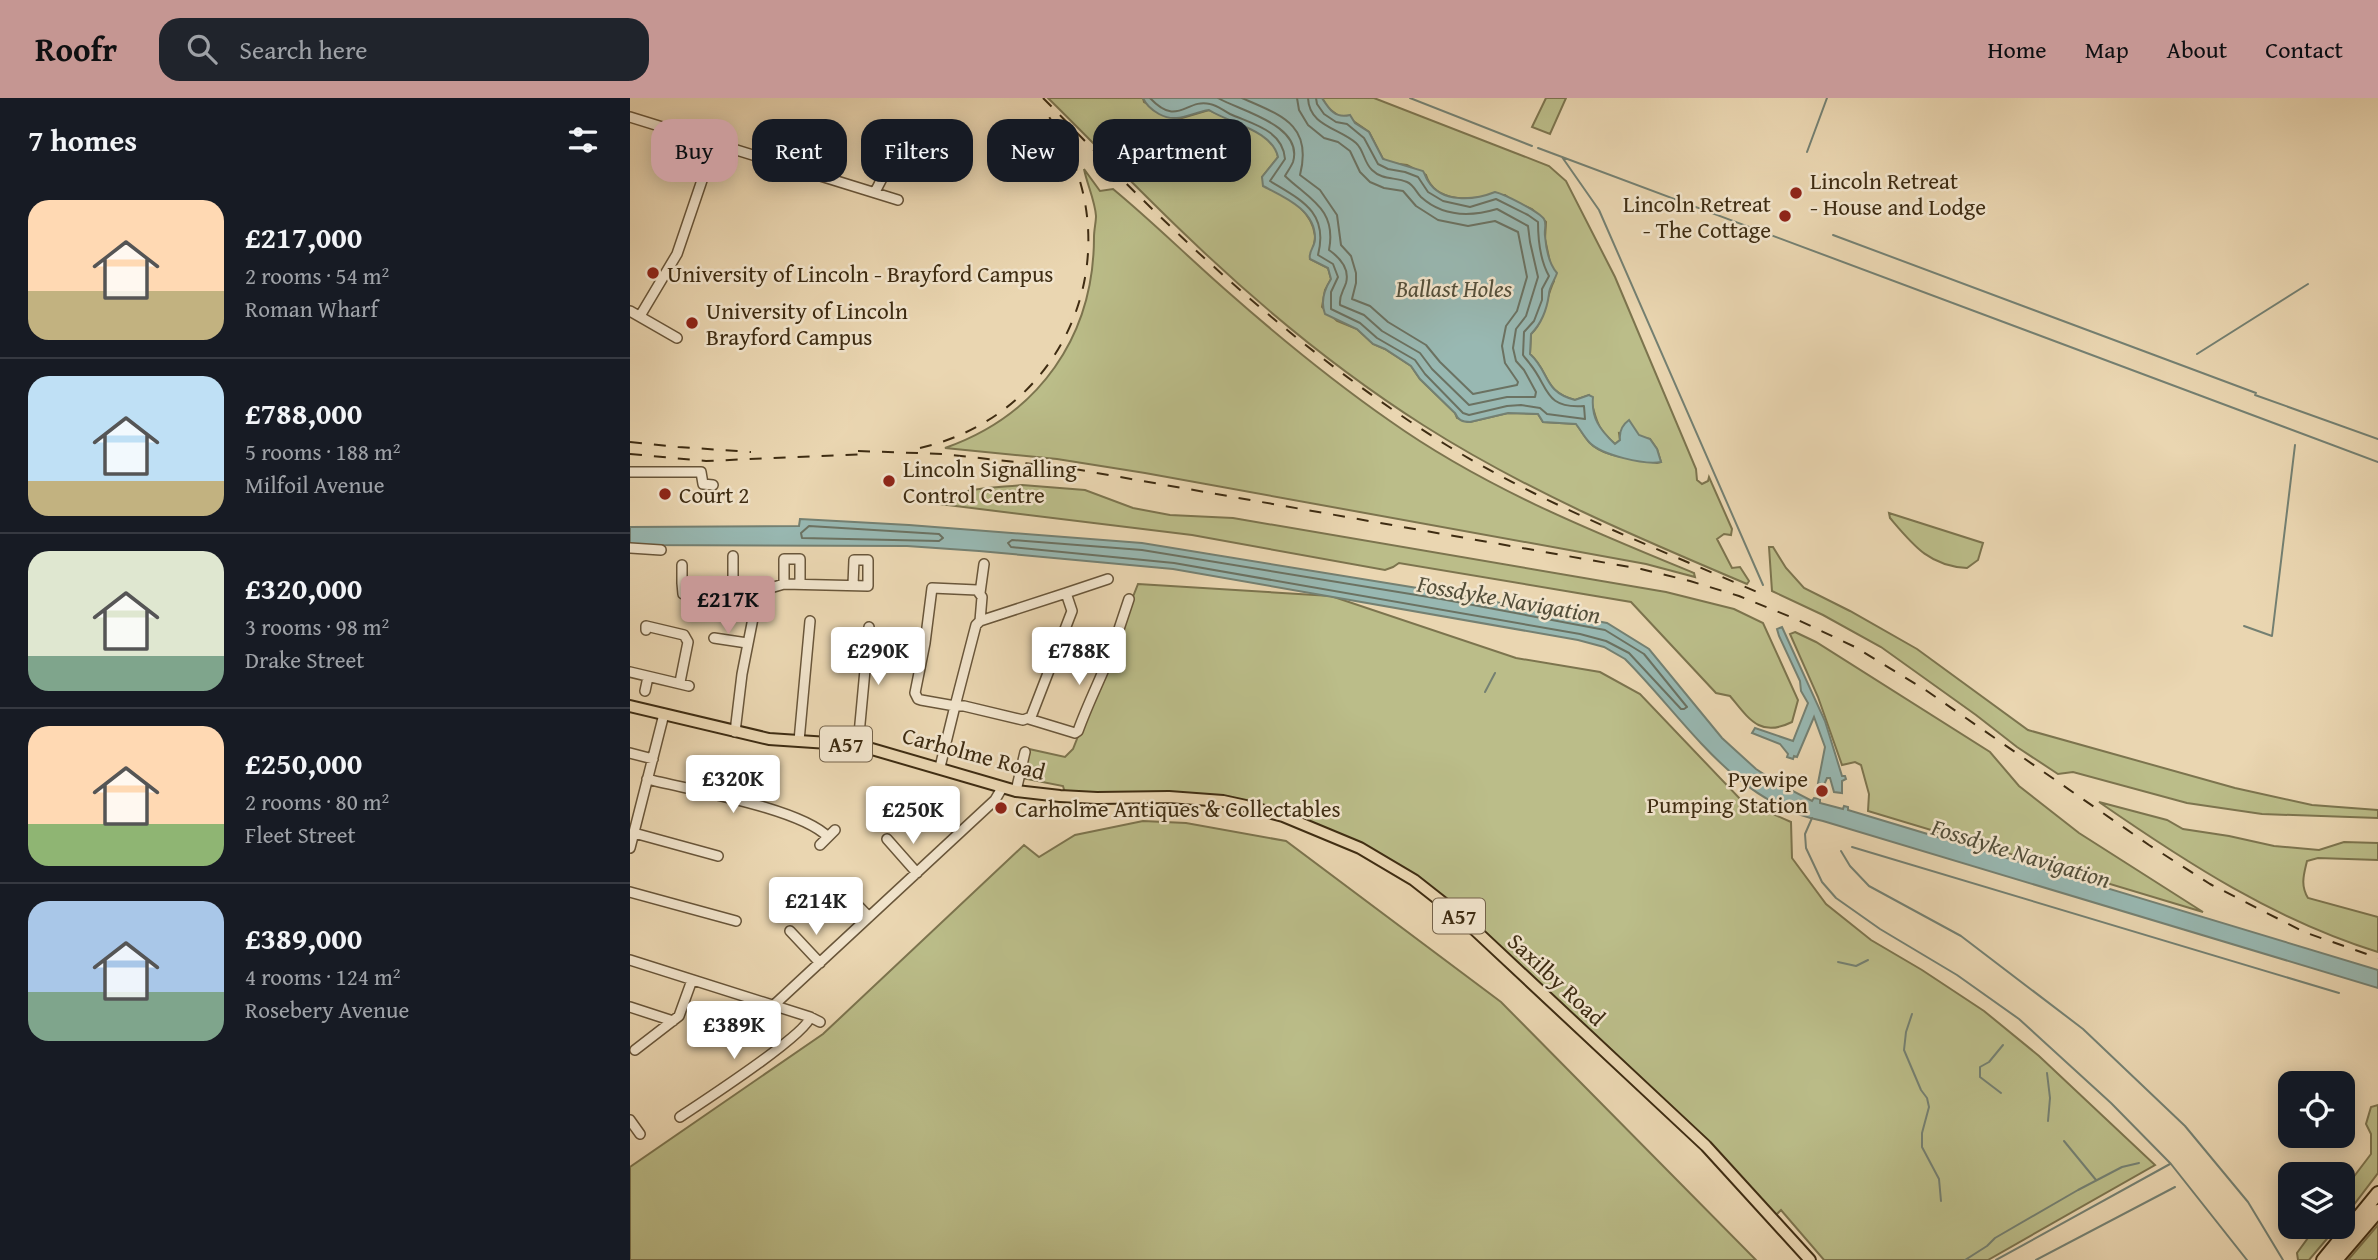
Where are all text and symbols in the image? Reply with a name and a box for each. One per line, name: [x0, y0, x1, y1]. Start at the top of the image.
search box: [159, 18, 649, 81]
text: Roofr: [35, 25, 117, 73]
icon: search: [183, 30, 221, 68]
text: Search here: [239, 30, 368, 69]
text: Home: [1988, 32, 2047, 67]
text: Map: [2085, 32, 2129, 67]
text: About: [2167, 32, 2227, 67]
text: Contact: [2265, 32, 2343, 67]
text: 7 homes: [28, 118, 137, 162]
chip: Buy: [651, 119, 738, 182]
chip: Rent: [752, 119, 847, 182]
chip: Filters: [861, 119, 973, 182]
chip: New: [987, 119, 1079, 182]
chip: Apartment: [1093, 119, 1251, 182]
icon: filters: [564, 121, 602, 159]
place label: Lincoln Retreat - House and Lodge: [1810, 164, 1986, 223]
marker: Lincoln Retreat - House and Lodge: [1788, 185, 1804, 201]
place label: Lincoln Retreat - The Cottage: [1623, 187, 1771, 246]
marker: Lincoln Retreat - The Cottage: [1777, 208, 1793, 224]
text: £217,000: [245, 215, 362, 259]
icon: home: [84, 228, 168, 312]
place label: University of Lincoln - Brayford Campus: [667, 257, 1054, 290]
text: 2 rooms · 54 m²: [245, 259, 389, 292]
marker: University of Lincoln - Brayford Campus: [645, 265, 661, 281]
water label: Ballast Holes: [1395, 271, 1513, 306]
text: Roman Wharf: [245, 292, 378, 325]
place label: University of Lincoln Brayford Campus: [706, 294, 908, 353]
marker: University of Lincoln Brayford Campus: [684, 315, 700, 331]
text: £788,000: [245, 391, 362, 435]
icon: home: [84, 404, 168, 488]
text: 5 rooms · 188 m²: [245, 435, 400, 468]
place label: Lincoln Signalling Control Centre: [903, 452, 1077, 511]
text: Milfoil Avenue: [245, 468, 385, 501]
marker: Lincoln Signalling Control Centre: [881, 473, 897, 489]
place label: Court 2: [679, 478, 749, 511]
marker: Court 2: [657, 486, 673, 502]
water label: Fossdyke Navigation: [1413, 565, 1604, 632]
text: £320,000: [245, 566, 362, 610]
pin: £217K: [679, 576, 777, 636]
icon: home: [84, 579, 168, 663]
text: £217K: [697, 582, 759, 615]
text: 3 rooms · 98 m²: [245, 610, 389, 643]
pin: £290K: [829, 628, 927, 687]
pin: £788K: [1030, 628, 1128, 687]
text: £290K: [847, 633, 909, 666]
text: £788K: [1048, 633, 1110, 666]
text: Drake Street: [245, 643, 364, 676]
street label: Carholme Road: [899, 718, 1050, 788]
road number: A57: [820, 726, 872, 762]
text: £250,000: [245, 741, 362, 785]
icon: home: [84, 754, 168, 838]
pin: £320K: [684, 756, 782, 815]
text: £320K: [702, 761, 764, 794]
place label: Pyewipe Pumping Station: [1647, 762, 1808, 821]
marker: Pyewipe Pumping Station: [1814, 783, 1830, 799]
text: 2 rooms · 80 m²: [245, 785, 389, 818]
pin: £250K: [864, 786, 962, 846]
text: £250K: [882, 792, 944, 825]
place label: Carholme Antiques & Collectables: [1015, 792, 1341, 825]
marker: Carholme Antiques & Collectables: [993, 800, 1009, 816]
water label: Fossdyke Navigation: [1926, 809, 2115, 897]
text: Fleet Street: [245, 818, 356, 851]
pin: £214K: [767, 878, 865, 937]
text: £214K: [785, 883, 847, 916]
road number: A57: [1433, 898, 1485, 934]
text: £389,000: [245, 916, 362, 960]
street label: Saxilby Road: [1501, 925, 1614, 1034]
icon: home: [84, 929, 168, 1013]
text: 4 rooms · 124 m²: [245, 960, 400, 993]
text: Rosebery Avenue: [245, 993, 409, 1026]
pin: £389K: [685, 1002, 783, 1061]
text: £389K: [703, 1007, 765, 1040]
map controls: [2278, 1071, 2355, 1239]
button: locate: [2278, 1071, 2355, 1148]
button: layers: [2278, 1162, 2355, 1239]

